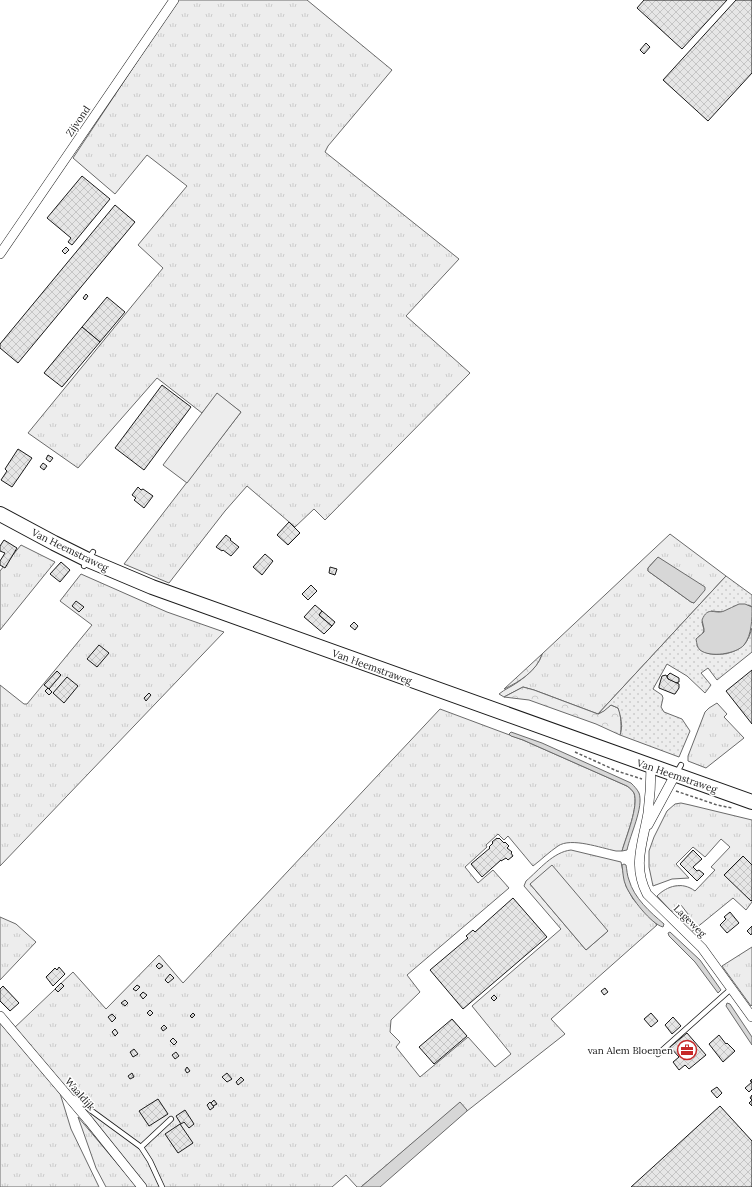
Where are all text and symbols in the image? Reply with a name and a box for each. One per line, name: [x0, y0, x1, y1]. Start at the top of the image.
street label: Zijvond: [63, 103, 93, 139]
street label: Van Heemstraweg: [28, 525, 111, 574]
street label: Van Heemstraweg: [329, 646, 414, 688]
street label: Van Heemstraweg: [634, 756, 719, 796]
street label: Lageweg: [671, 902, 709, 940]
office icon: van Alem Bloemen: [676, 1039, 698, 1061]
place label: van Alem Bloemen: [588, 1044, 673, 1057]
street label: Waaldijk: [62, 1075, 98, 1114]

